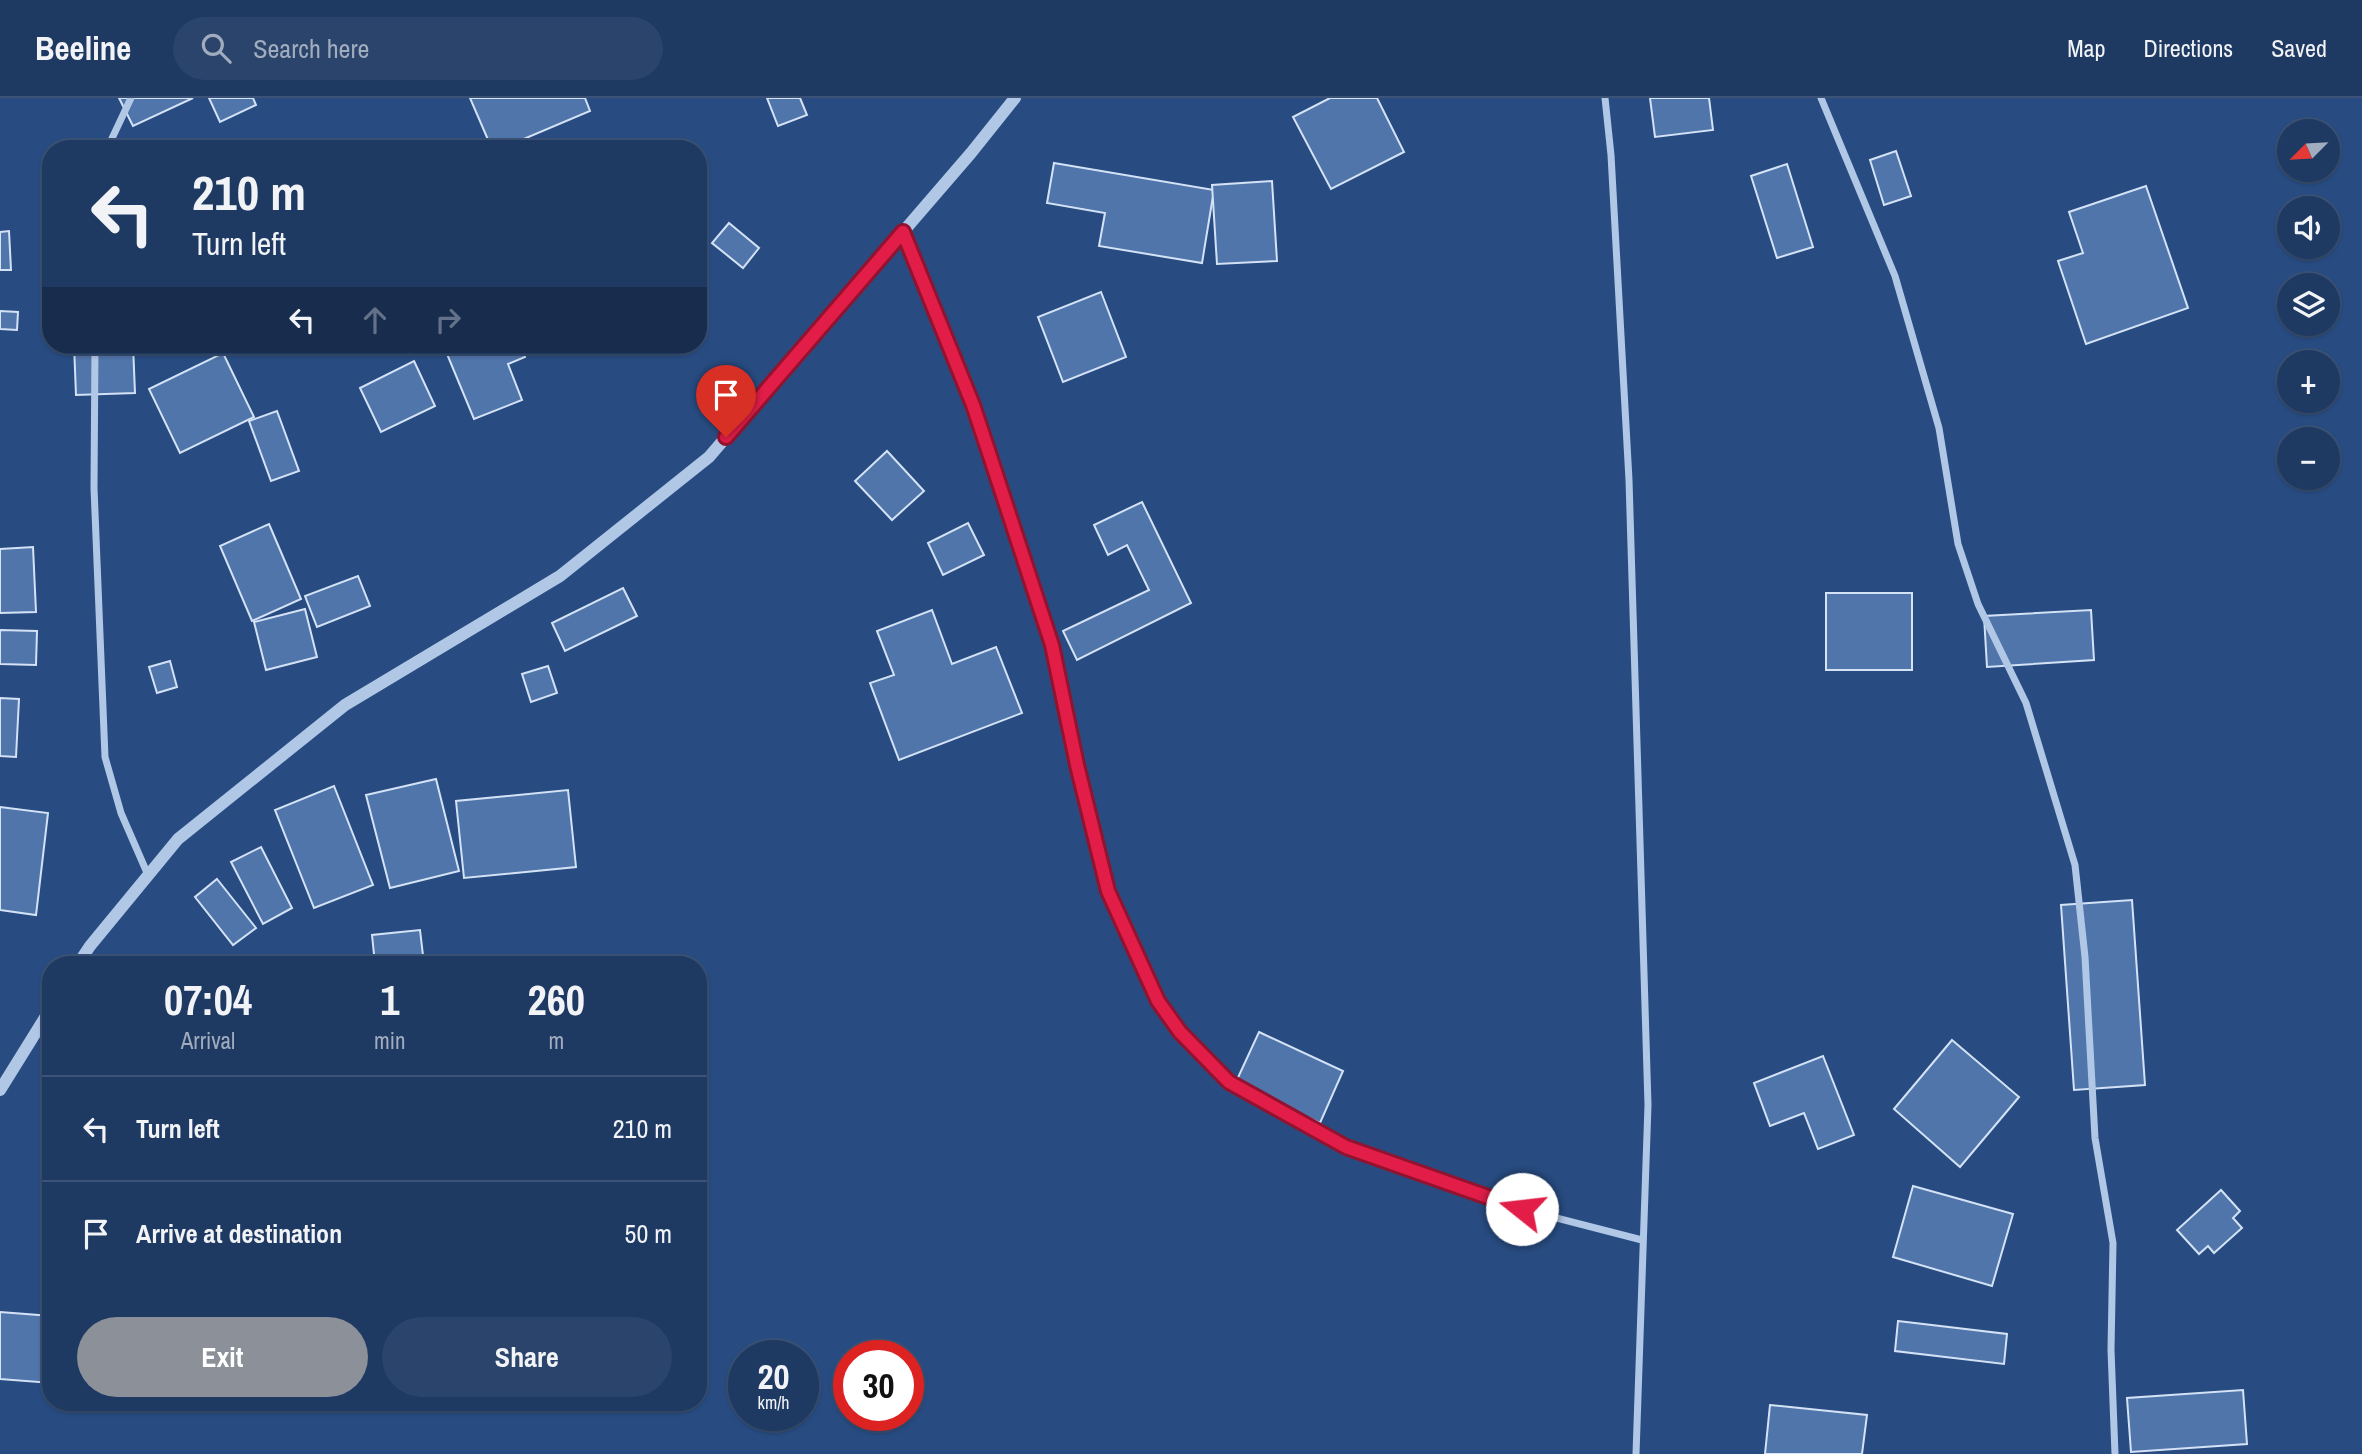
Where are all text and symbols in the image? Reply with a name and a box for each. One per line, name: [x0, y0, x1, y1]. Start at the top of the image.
search box: [173, 17, 663, 80]
text: Beeline: [35, 26, 131, 70]
icon: search: [197, 29, 235, 67]
text: Search here: [253, 31, 369, 66]
text: Map: [2067, 32, 2105, 64]
text: Directions: [2143, 32, 2233, 64]
text: Saved: [2271, 32, 2327, 64]
north arrow: [2277, 119, 2340, 182]
map controls: [2277, 119, 2340, 490]
text: 210 m: [192, 159, 306, 225]
icon: left: [77, 168, 168, 259]
button: sound: [2277, 196, 2340, 259]
text: Turn left: [192, 222, 286, 265]
button: layers: [2277, 273, 2340, 336]
icon: left: [283, 301, 321, 339]
icon: ahead: [356, 301, 394, 339]
icon: right: [429, 301, 467, 339]
button: +: [2277, 350, 2340, 413]
pin: [696, 365, 756, 437]
icon: arrive: [707, 376, 745, 414]
button: −: [2277, 427, 2340, 490]
text: 07:04: [164, 972, 252, 1028]
text: 1: [380, 972, 399, 1028]
text: 260: [528, 972, 585, 1028]
text: Arrival: [181, 1025, 235, 1056]
text: min: [374, 1025, 406, 1056]
text: m: [548, 1025, 564, 1056]
icon: left: [77, 1110, 115, 1148]
text: Turn left: [136, 1111, 220, 1146]
text: 210 m: [613, 1111, 672, 1146]
position arrow: [1485, 1172, 1559, 1246]
icon: arrive: [77, 1215, 115, 1253]
text: Arrive at destination: [136, 1216, 342, 1251]
text: 50 m: [625, 1216, 672, 1251]
button: Exit: [77, 1317, 368, 1397]
button: Share: [382, 1317, 672, 1397]
speed limit sign: 30: [833, 1340, 924, 1431]
text: 20: [758, 1353, 789, 1400]
text: km/h: [758, 1390, 790, 1415]

